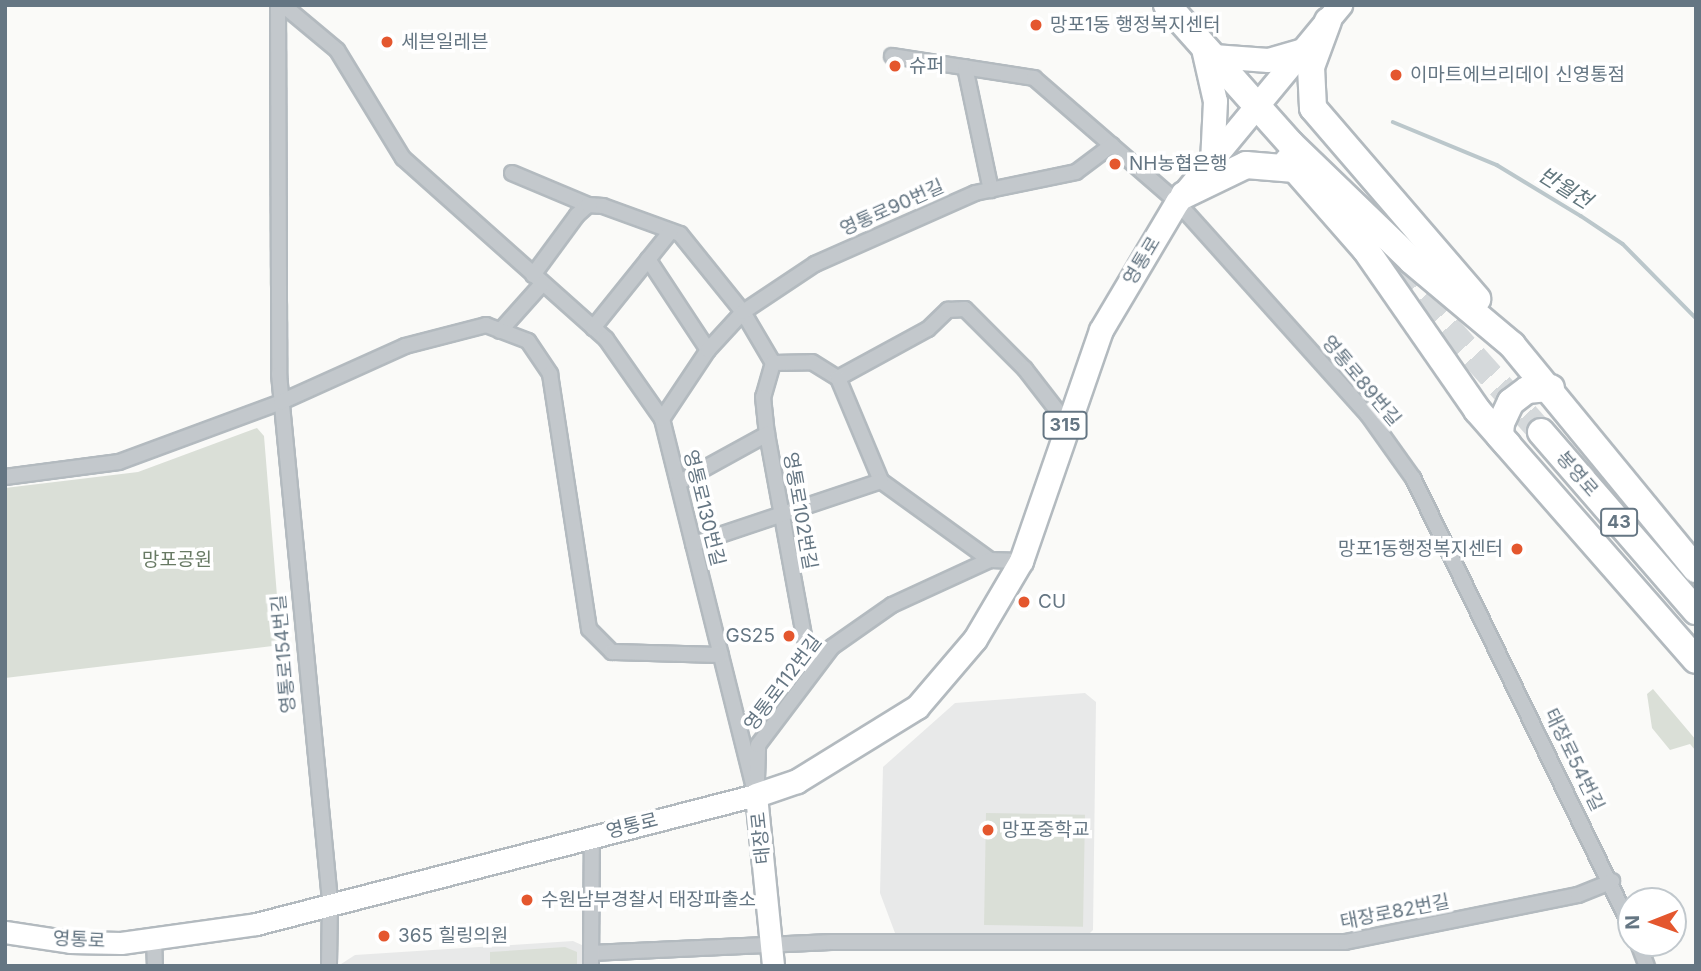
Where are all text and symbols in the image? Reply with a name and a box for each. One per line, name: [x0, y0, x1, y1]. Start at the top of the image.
place label: 망포1동 행정복지센터: [1050, 14, 1220, 36]
marker: 망포1동 행정복지센터: [1028, 17, 1044, 33]
place label: 세븐일레븐: [401, 31, 488, 53]
marker: 세븐일레븐: [379, 34, 395, 50]
place label: 슈퍼: [909, 55, 944, 77]
marker: 슈퍼: [887, 58, 903, 74]
place label: 이마트에브리데이 신영통점: [1410, 64, 1625, 86]
marker: 이마트에브리데이 신영통점: [1388, 67, 1404, 83]
place label: NH농협은행: [1129, 153, 1227, 175]
marker: NH농협은행: [1107, 156, 1123, 172]
water label: 반월천: [1534, 162, 1596, 214]
street label: 영통로90번길: [837, 175, 947, 241]
street label: 영통로: [1119, 233, 1165, 289]
street label: 영통로89번길: [1317, 331, 1405, 431]
road number: 315: [1042, 410, 1088, 440]
street label: 봉영로: [1551, 447, 1603, 501]
street label: 영통로130번길: [679, 448, 729, 568]
street label: 영통로102번길: [778, 451, 822, 571]
road number: 43: [1600, 508, 1638, 536]
place label: 망포1동행정복지센터: [1338, 538, 1503, 560]
marker: 망포1동행정복지센터: [1509, 541, 1525, 557]
park label: 망포공원: [142, 549, 212, 571]
place label: CU: [1038, 591, 1066, 613]
street label: 영통로154번길: [267, 594, 301, 714]
marker: CU: [1016, 594, 1032, 610]
place label: GS25: [725, 625, 775, 647]
marker: GS25: [781, 628, 797, 644]
street label: 영통로112번길: [739, 630, 827, 736]
street label: 태장로54번길: [1539, 705, 1609, 815]
street label: 영통로: [604, 809, 660, 843]
street label: 태장로: [747, 811, 775, 865]
place label: 망포중학교: [1002, 819, 1089, 841]
marker: 망포중학교: [980, 822, 996, 838]
north arrow: [1617, 887, 1687, 957]
place label: 수원남부경찰서 태장파출소: [541, 889, 756, 911]
street label: 태장로82번길: [1338, 890, 1452, 934]
marker: 수원남부경찰서 태장파출소: [519, 892, 535, 908]
text: N: [1621, 915, 1644, 930]
place label: 365 힐링의원: [398, 925, 508, 947]
street label: 영통로: [52, 927, 106, 953]
marker: 365 힐링의원: [376, 928, 392, 944]

